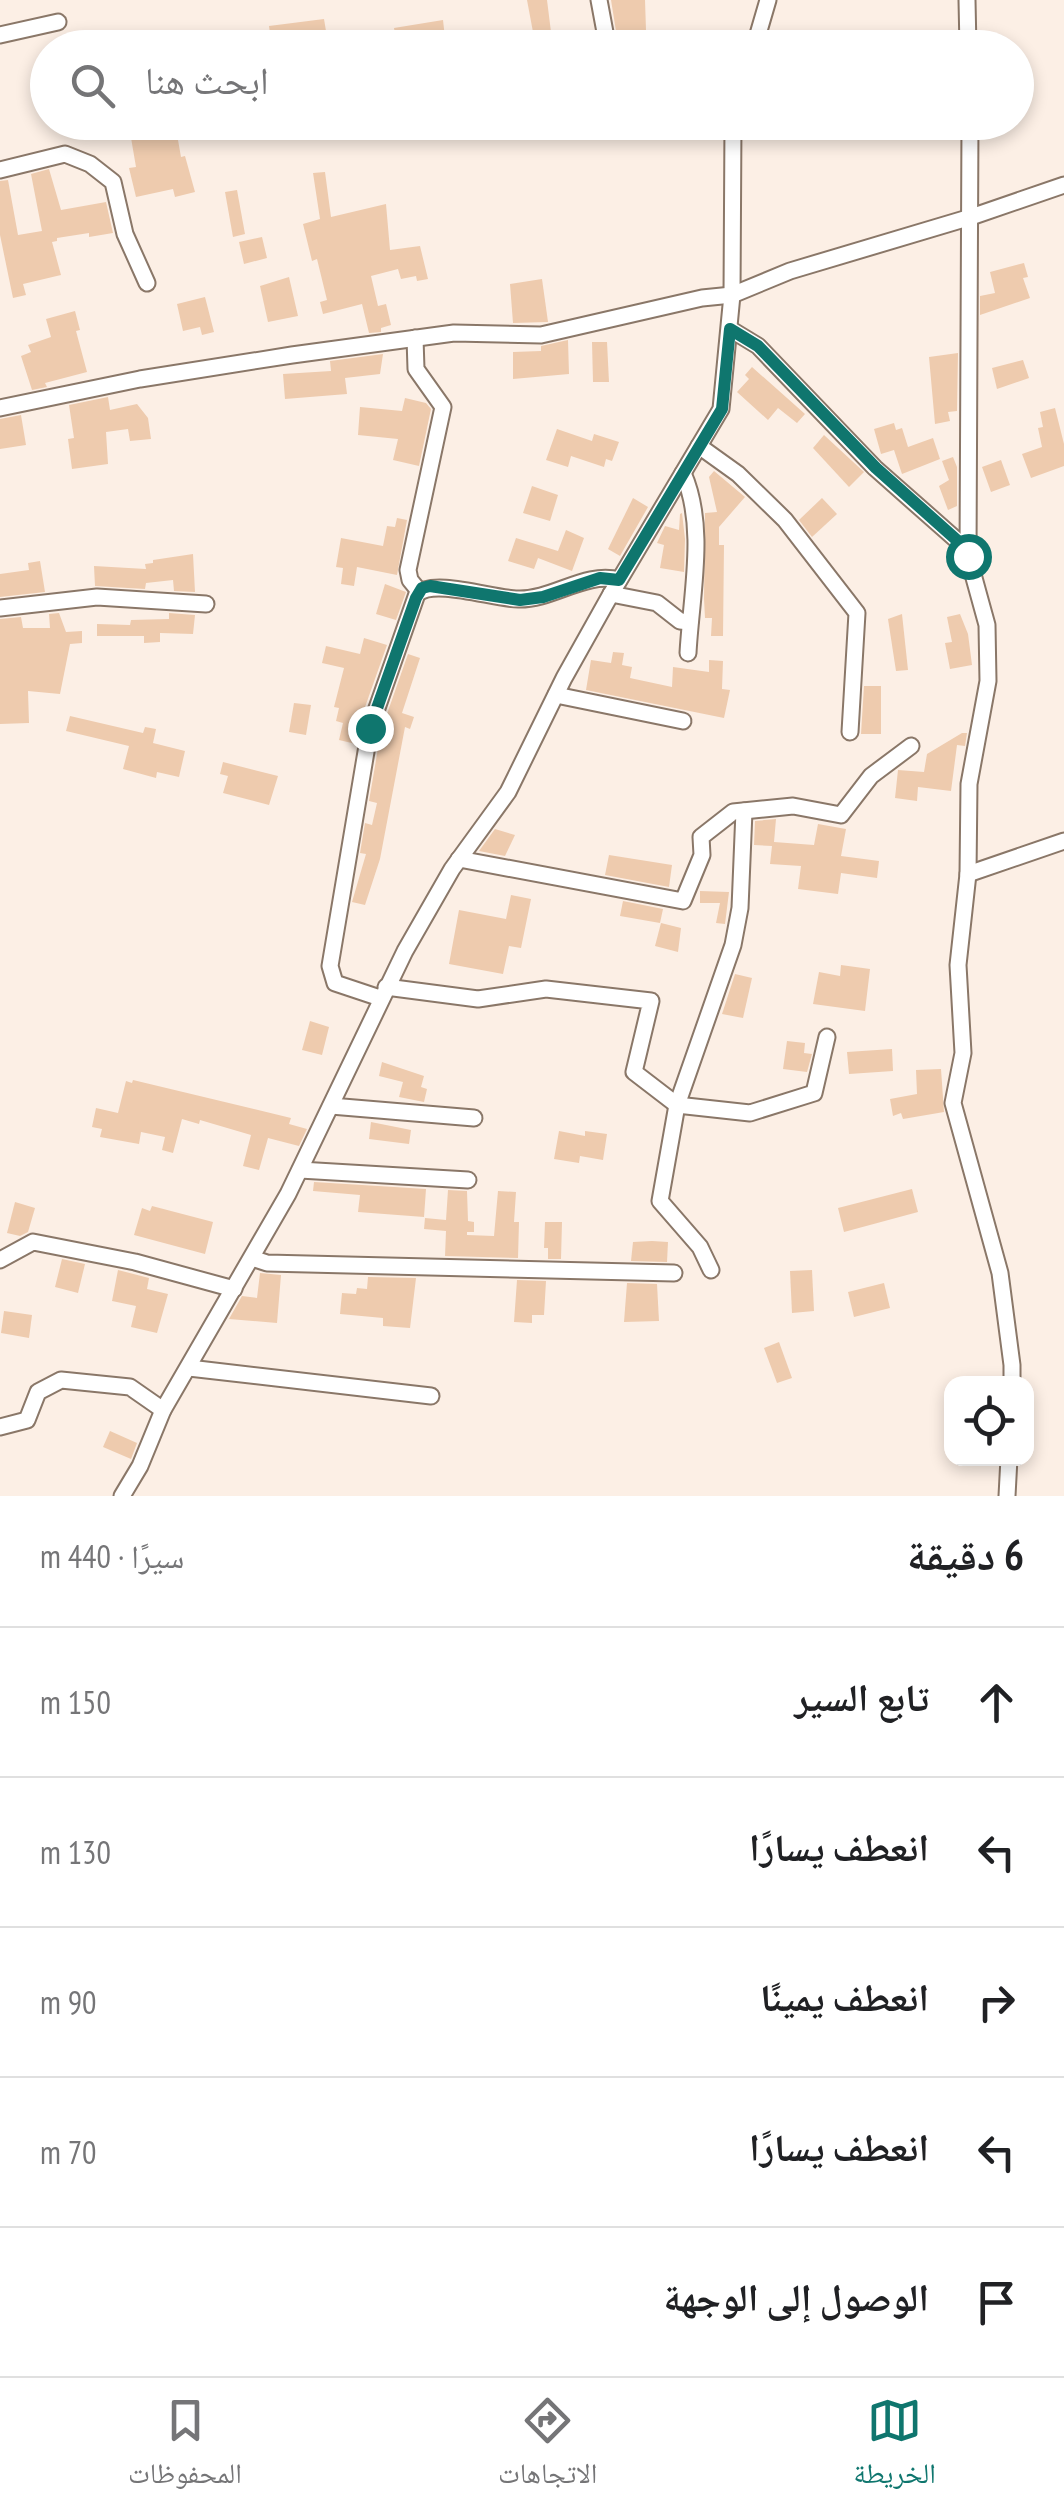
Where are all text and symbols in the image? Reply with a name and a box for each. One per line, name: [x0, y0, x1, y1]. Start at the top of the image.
search box: [30, 30, 1034, 140]
text: ابحث هنا: [145, 55, 269, 104]
icon: search: [65, 58, 120, 113]
route start: [946, 534, 992, 580]
route end: [348, 706, 394, 752]
map controls: [944, 1376, 1034, 1466]
button: locate: [944, 1376, 1034, 1466]
text: 6 دقيقة: [907, 1527, 1024, 1582]
text: سيرًا · 440 m: [40, 1535, 184, 1577]
text: تابع السير: [794, 1672, 929, 1721]
icon: ahead: [969, 1675, 1024, 1730]
text: 150 m: [40, 1681, 111, 1723]
text: انعطف يسارًا: [749, 1822, 929, 1871]
icon: left: [969, 1825, 1024, 1880]
text: 130 m: [40, 1831, 111, 1873]
text: انعطف يمينًا: [760, 1972, 929, 2021]
icon: right: [969, 1975, 1024, 2030]
text: 90 m: [40, 1981, 96, 2023]
text: انعطف يسارًا: [749, 2122, 929, 2171]
icon: left: [969, 2125, 1024, 2180]
text: 70 m: [40, 2131, 96, 2173]
text: الوصول إلى الوجهة: [664, 2272, 929, 2321]
icon: arrive: [969, 2275, 1024, 2330]
tab: المحفوظات: [128, 2393, 242, 2501]
tab: الاتجاهات: [498, 2393, 597, 2501]
tab: الخريطة: [854, 2393, 936, 2501]

